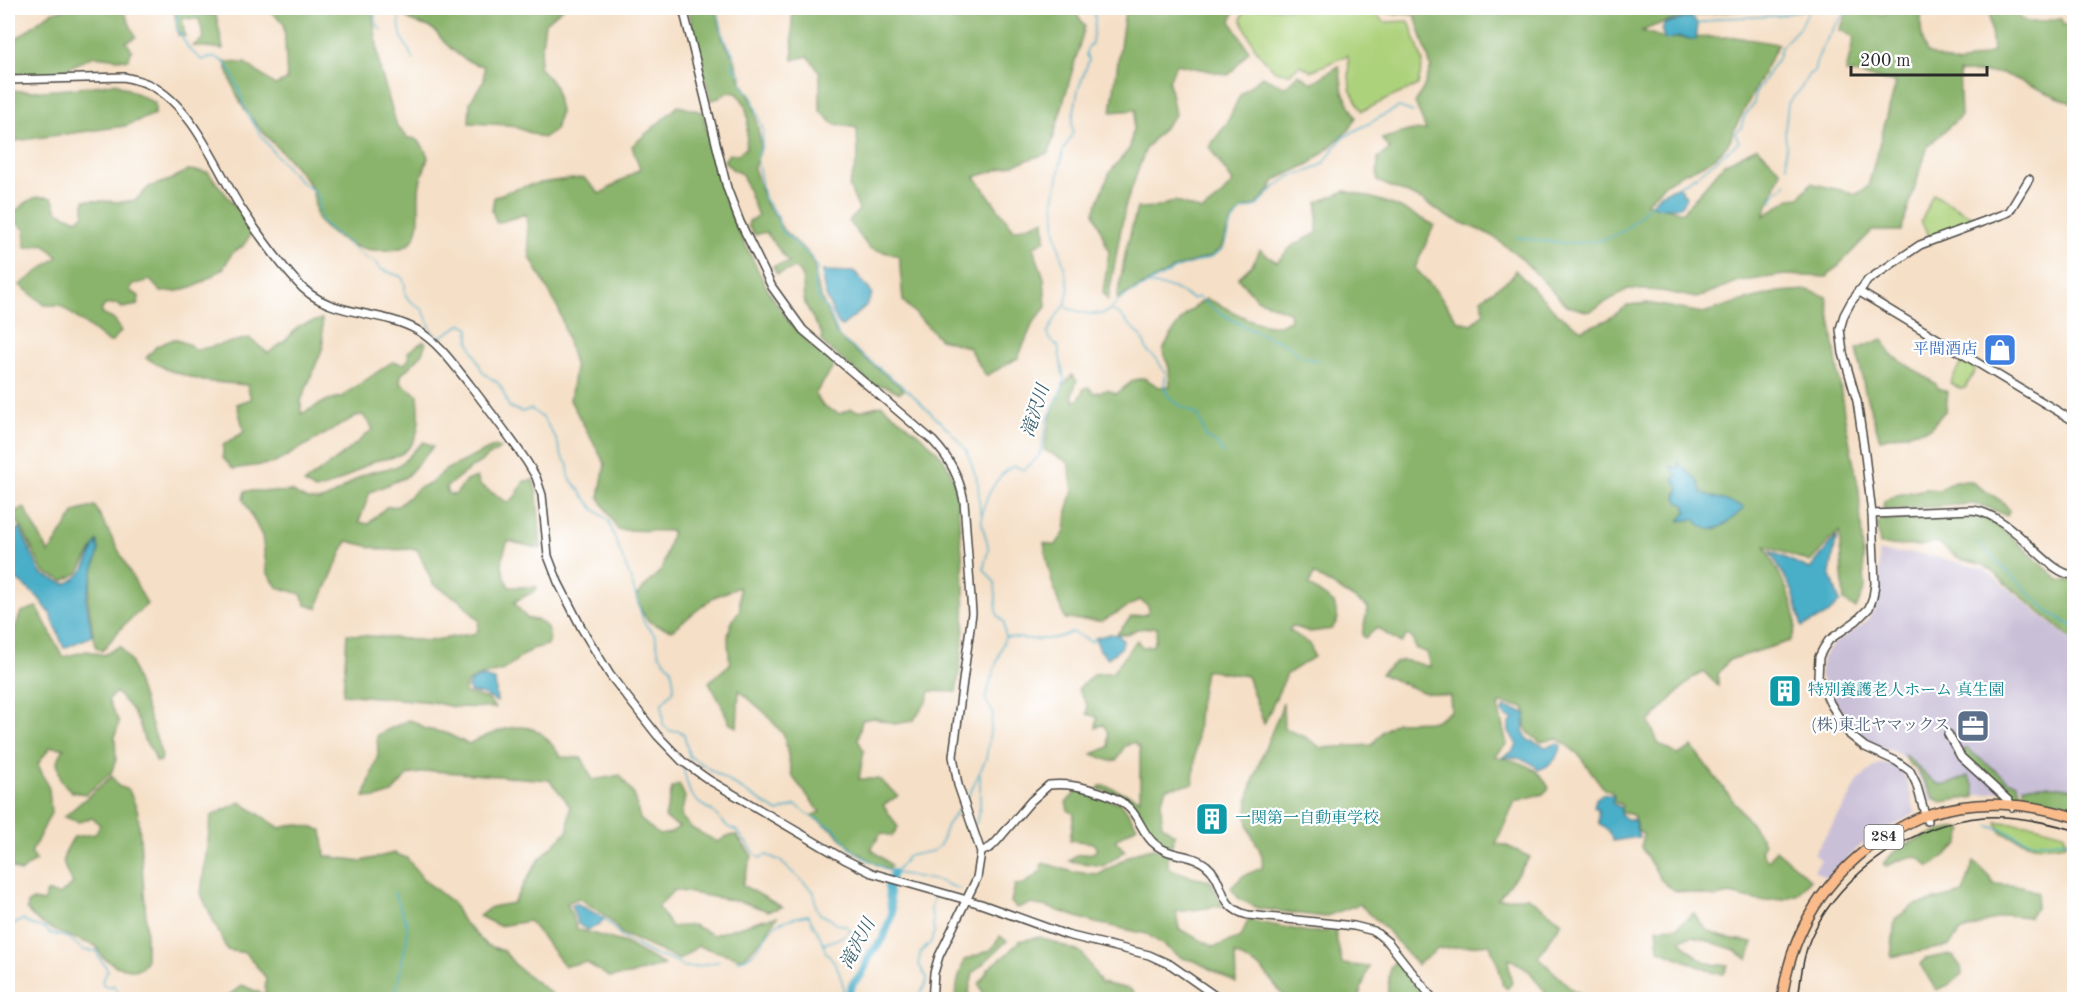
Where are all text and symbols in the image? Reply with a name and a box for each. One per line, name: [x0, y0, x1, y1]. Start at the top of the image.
scale bar: [1851, 39, 1988, 77]
text: 200 m: [1860, 52, 1911, 70]
shop icon: 平間酒店: [1982, 332, 2018, 368]
place label: 平間酒店: [1913, 340, 1977, 358]
water label: 滝沢川: [1017, 380, 1054, 439]
building icon: 特別養護老人ホーム 真生園: [1767, 673, 1803, 709]
place label: 特別養護老人ホーム 真生園: [1808, 681, 2004, 699]
office icon: (株)東北ヤマックス: [1955, 708, 1991, 744]
place label: (株)東北ヤマックス: [1811, 716, 1950, 734]
building icon: 一関第一自動車学校: [1194, 801, 1230, 837]
place label: 一関第一自動車学校: [1235, 809, 1379, 827]
road number: 284: [1864, 825, 1904, 849]
water label: 滝沢川: [836, 913, 880, 972]

